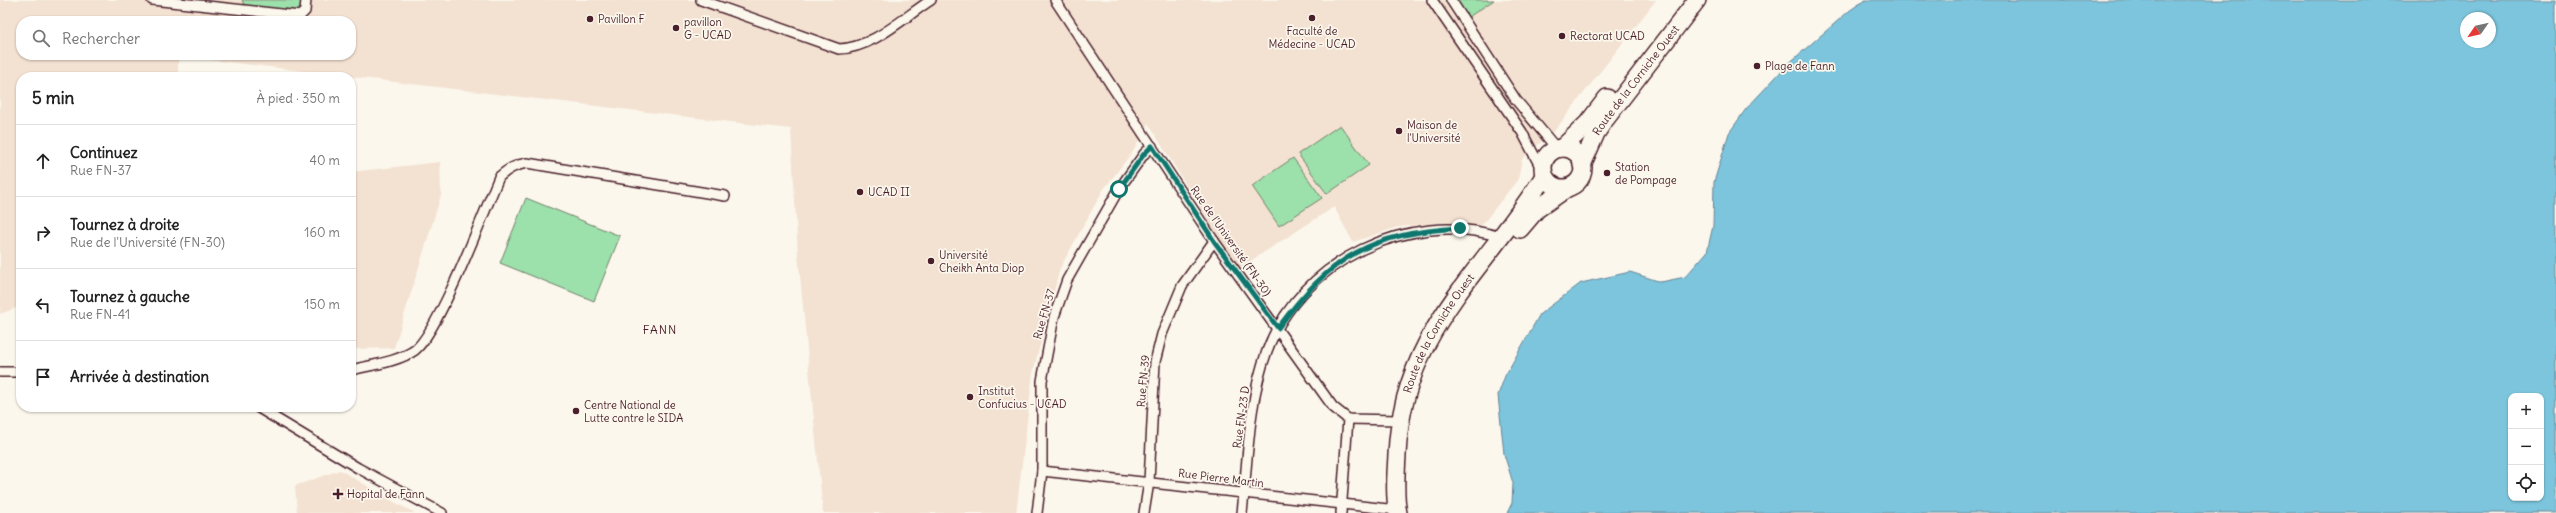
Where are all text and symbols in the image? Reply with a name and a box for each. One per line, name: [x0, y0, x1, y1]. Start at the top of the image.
place label: Pavillon F: [598, 12, 645, 26]
north arrow: [2460, 12, 2496, 48]
marker: Faculté de Médecine - UCAD: [1307, 13, 1317, 23]
marker: Pavillon F: [585, 14, 595, 24]
place label: pavillon G - UCAD: [684, 15, 732, 42]
search box: [16, 16, 356, 60]
street label: Route de la Corniche Ouest: [1589, 22, 1682, 138]
marker: pavillon G - UCAD: [671, 23, 681, 33]
place label: Faculté de Médecine - UCAD: [1268, 24, 1356, 51]
icon: search: [30, 27, 52, 49]
text: Rechercher: [62, 29, 140, 48]
place label: Rectorat UCAD: [1570, 29, 1645, 43]
marker: Rectorat UCAD: [1557, 31, 1567, 41]
place label: Plage de Fann: [1765, 59, 1835, 73]
marker: Plage de Fann: [1752, 61, 1762, 71]
text: 5 min: [32, 87, 74, 109]
text: À pied · 350 m: [257, 90, 340, 107]
place label: Maison de l'Université: [1407, 118, 1461, 145]
marker: Maison de l'Université: [1394, 126, 1404, 136]
text: Continuez: [70, 143, 138, 162]
icon: ahead: [32, 150, 54, 172]
text: 40 m: [309, 152, 340, 169]
place label: Station de Pompage: [1615, 160, 1677, 187]
text: Rue FN-37: [70, 162, 131, 179]
marker: Station de Pompage: [1602, 168, 1612, 178]
route start: [1110, 180, 1128, 198]
street label: Rue de l'Université (FN-30): [1188, 183, 1274, 299]
place label: UCAD II: [868, 185, 910, 199]
marker: UCAD II: [855, 187, 865, 197]
text: Tournez à droite: [70, 215, 179, 234]
route end: [1451, 219, 1469, 237]
icon: right: [32, 222, 54, 244]
text: 160 m: [304, 224, 340, 241]
text: Rue de l'Université (FN-30): [70, 234, 225, 251]
place label: Université Cheikh Anta Diop: [939, 248, 1024, 275]
marker: Université Cheikh Anta Diop: [926, 256, 936, 266]
street label: Route de la Corniche Ouest: [1400, 271, 1477, 395]
text: Tournez à gauche: [70, 287, 190, 306]
street label: Rue FN-37: [1030, 287, 1058, 341]
icon: left: [32, 294, 54, 316]
text: 150 m: [304, 296, 340, 313]
text: Rue FN-41: [70, 306, 130, 323]
district label: FANN: [643, 322, 677, 337]
street label: Rue FN-39: [1134, 354, 1152, 408]
icon: arrive: [32, 366, 54, 388]
text: Arrivée à destination: [70, 367, 209, 386]
place label: Institut Confucius - UCAD: [978, 384, 1067, 411]
street label: Rue FN-23 D: [1230, 385, 1252, 449]
marker: Institut Confucius - UCAD: [965, 392, 975, 402]
map controls: [2508, 393, 2544, 501]
button: +: [2508, 393, 2544, 429]
place label: Centre National de Lutte contre le SIDA: [584, 398, 683, 425]
marker: Centre National de Lutte contre le SIDA: [571, 406, 581, 416]
button: −: [2508, 429, 2544, 465]
button: locate: [2508, 465, 2544, 501]
street label: Rue Pierre Martin: [1177, 466, 1265, 490]
place label: Hopital de Fann: [347, 487, 425, 501]
marker: Hopital de Fann: [332, 488, 344, 500]

